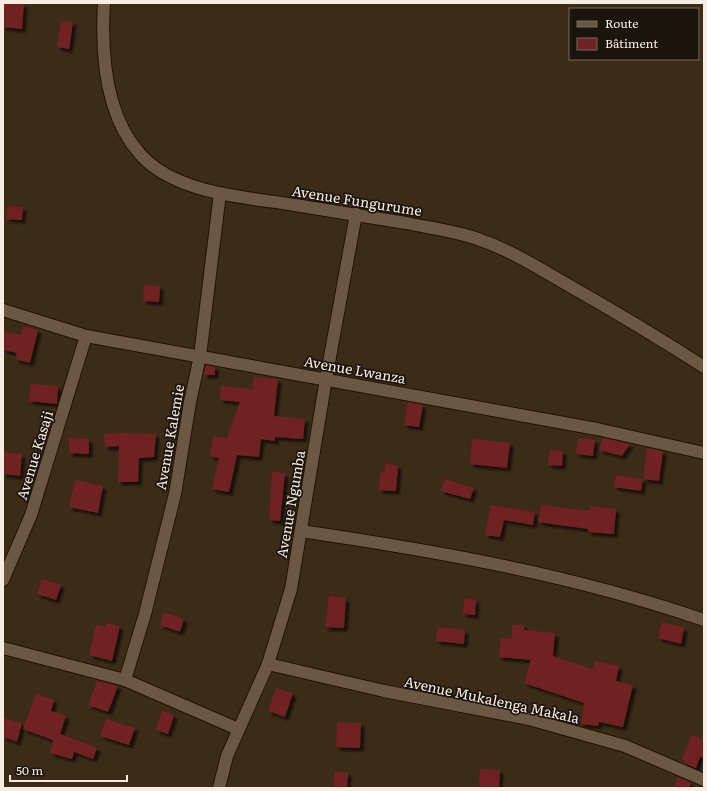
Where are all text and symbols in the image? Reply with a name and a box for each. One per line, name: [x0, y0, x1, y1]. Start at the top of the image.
legend: [569, 8, 699, 60]
text: Route: [605, 14, 639, 32]
text: Bâtiment: [605, 34, 658, 52]
street label: Avenue Fungurume: [291, 180, 423, 220]
street label: Avenue Lwanza: [302, 350, 408, 388]
street label: Avenue Kalemie: [150, 383, 188, 491]
street label: Avenue Kasaji: [11, 408, 57, 502]
street label: Avenue Ngumba: [271, 448, 309, 559]
street label: Avenue Mukalenga Makala: [402, 671, 582, 727]
scale bar: [10, 757, 127, 783]
text: 50 m: [16, 761, 43, 779]

